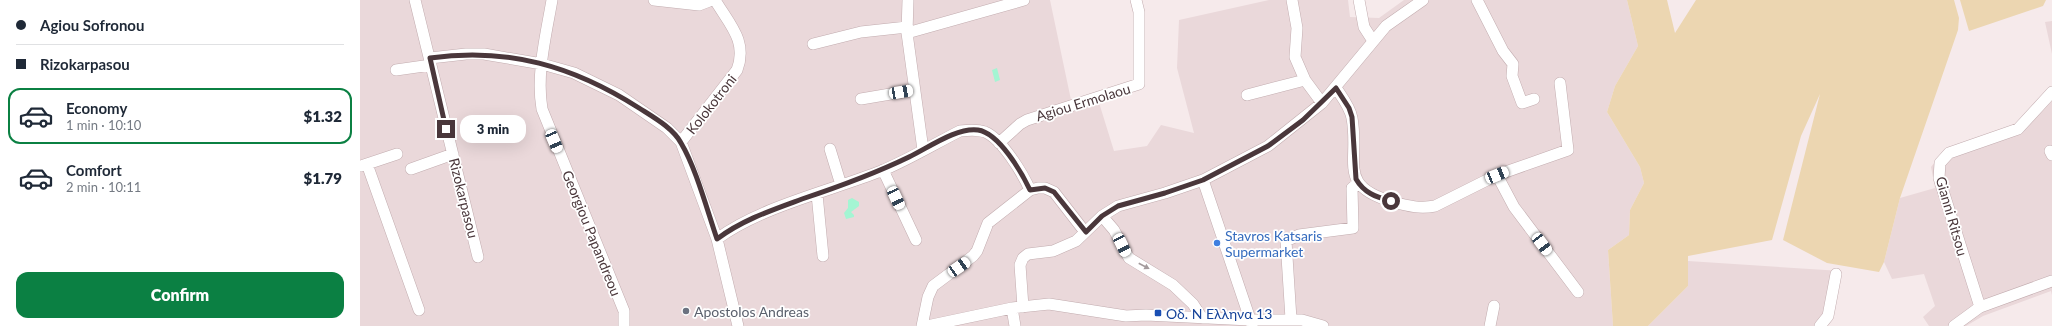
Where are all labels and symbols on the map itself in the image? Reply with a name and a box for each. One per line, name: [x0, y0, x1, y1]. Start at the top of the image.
street label: Kolokotroni: [682, 71, 740, 137]
street label: Agiou Ermolaou: [1034, 80, 1132, 124]
car: [888, 84, 914, 100]
callout: 3 min: [460, 115, 526, 143]
route end: [437, 120, 455, 138]
car: [544, 128, 564, 154]
street label: Rizokarpasou: [446, 156, 482, 240]
car: [1484, 165, 1510, 185]
street label: Georgiou Papandreou: [559, 168, 625, 298]
street label: Gianni Ritsou: [1933, 174, 1971, 258]
car: [885, 185, 907, 211]
route start: [1382, 192, 1400, 210]
place label: Stavros Katsaris Supermarket: [1225, 227, 1322, 260]
car: [1530, 231, 1554, 257]
car: [1111, 232, 1133, 258]
marker: Stavros Katsaris Supermarket: [1212, 238, 1222, 248]
car: [946, 255, 972, 279]
one-way arrow: [1138, 263, 1150, 270]
place label: Apostolos Andreas: [694, 303, 809, 320]
place label: Οδ. Ν Ελληνα 13: [1166, 305, 1272, 322]
marker: Apostolos Andreas: [681, 306, 691, 316]
marker: Οδ. Ν Ελληνα 13: [1153, 308, 1163, 318]

